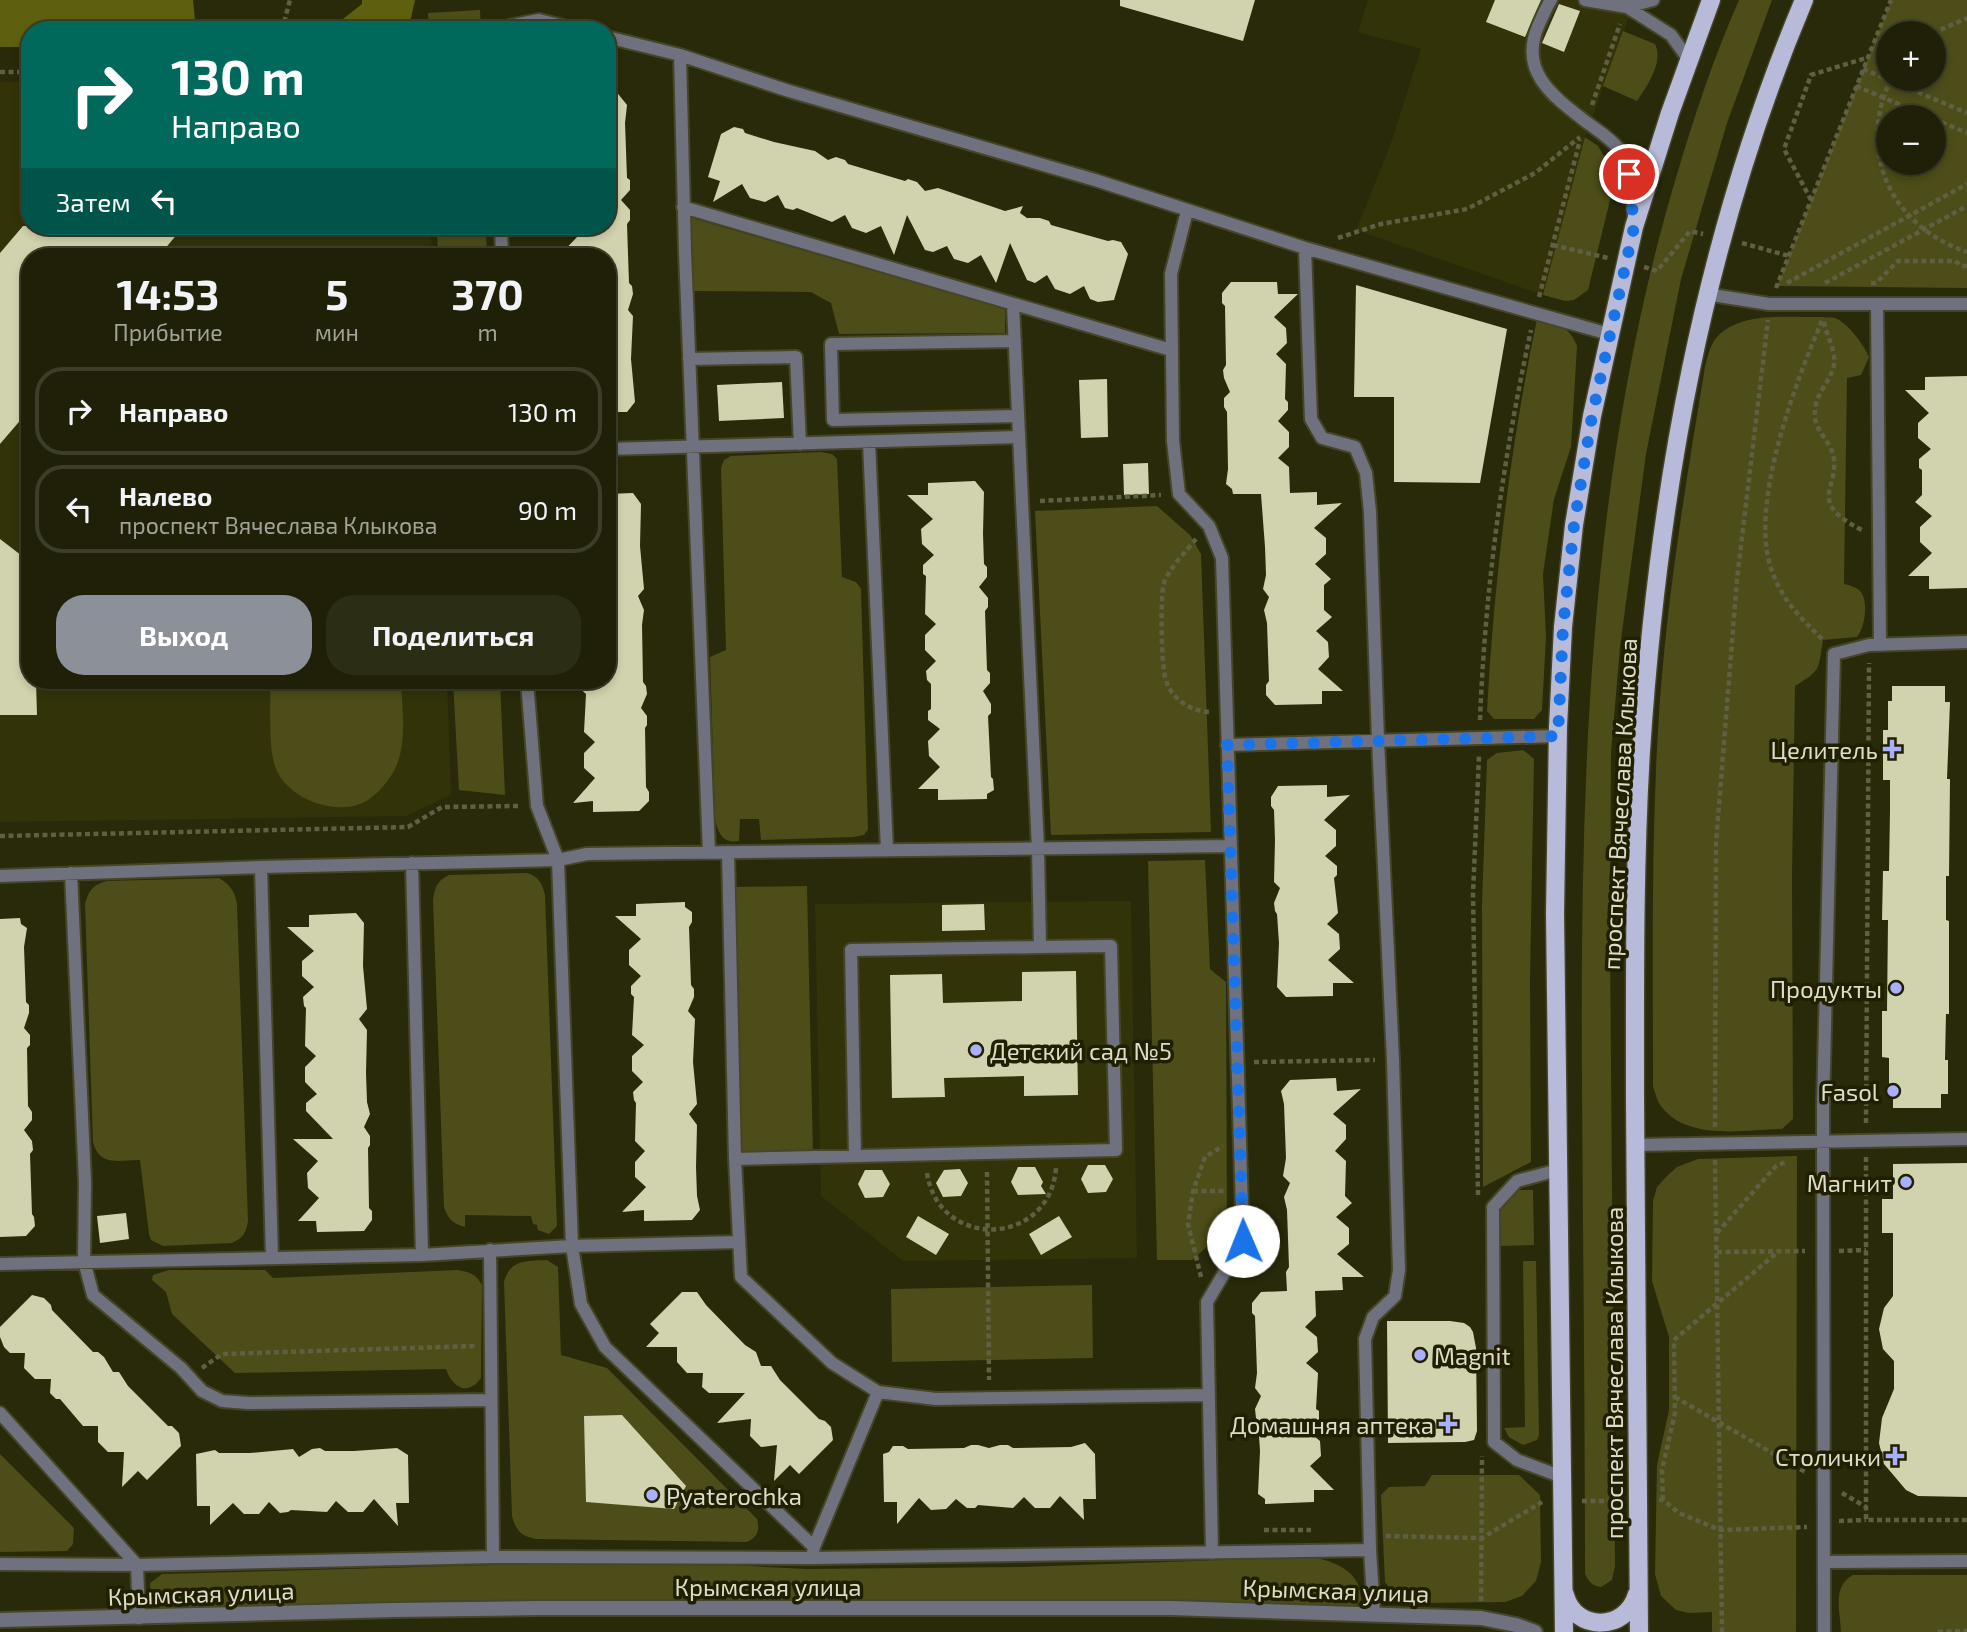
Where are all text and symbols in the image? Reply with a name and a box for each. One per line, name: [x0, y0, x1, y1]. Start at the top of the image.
map controls: [1876, 21, 1946, 175]
button: +: [1876, 21, 1946, 91]
text: 130 m: [171, 46, 305, 105]
icon: right: [56, 49, 147, 140]
button: −: [1876, 105, 1946, 175]
text: Направо: [171, 106, 301, 144]
pin: [1599, 144, 1659, 204]
icon: arrive: [1610, 155, 1648, 193]
icon: left: [145, 182, 183, 220]
text: Затем: [56, 186, 131, 217]
text: 14:53: [117, 268, 219, 318]
text: 5: [325, 268, 348, 318]
text: 370: [451, 268, 524, 318]
text: Прибытие: [113, 318, 223, 346]
text: мин: [315, 318, 359, 346]
text: m: [477, 318, 498, 346]
icon: right: [60, 392, 98, 430]
text: Направо: [119, 396, 228, 427]
text: 130 m: [508, 396, 577, 427]
text: Налево: [119, 480, 212, 511]
icon: left: [60, 490, 98, 528]
text: 90 m: [518, 494, 577, 525]
text: проспект Вячеслава Клыкова: [119, 511, 437, 539]
button: Выход: [56, 595, 312, 675]
button: Поделиться: [326, 595, 581, 675]
street label: проспект Вячеслава Клыкова: [1596, 637, 1642, 971]
place label: Целитель: [1770, 735, 1878, 764]
marker: Целитель: [1884, 741, 1900, 757]
place label: Продукты: [1770, 974, 1882, 1004]
marker: Продукты: [1888, 980, 1904, 996]
place label: Детский сад №5: [990, 1036, 1172, 1065]
marker: Детский сад №5: [968, 1042, 984, 1058]
place label: Fasol: [1820, 1077, 1879, 1106]
marker: Fasol: [1885, 1083, 1901, 1099]
place label: Магнит: [1807, 1168, 1892, 1197]
marker: Магнит: [1898, 1174, 1914, 1190]
position arrow: [1206, 1204, 1280, 1278]
street label: проспект Вячеслава Клыкова: [1599, 1207, 1628, 1539]
place label: Magnit: [1434, 1341, 1511, 1370]
marker: Magnit: [1412, 1347, 1428, 1363]
place label: Домашняя аптека: [1230, 1410, 1434, 1439]
marker: Домашняя аптека: [1440, 1416, 1456, 1432]
place label: Столички: [1775, 1442, 1881, 1471]
marker: Столички: [1887, 1448, 1903, 1464]
place label: Pyaterochka: [666, 1481, 802, 1510]
marker: Pyaterochka: [644, 1487, 660, 1503]
street label: Крымская улица: [675, 1572, 861, 1602]
street label: Крымская улица: [1242, 1572, 1430, 1609]
street label: Крымская улица: [107, 1575, 295, 1612]

